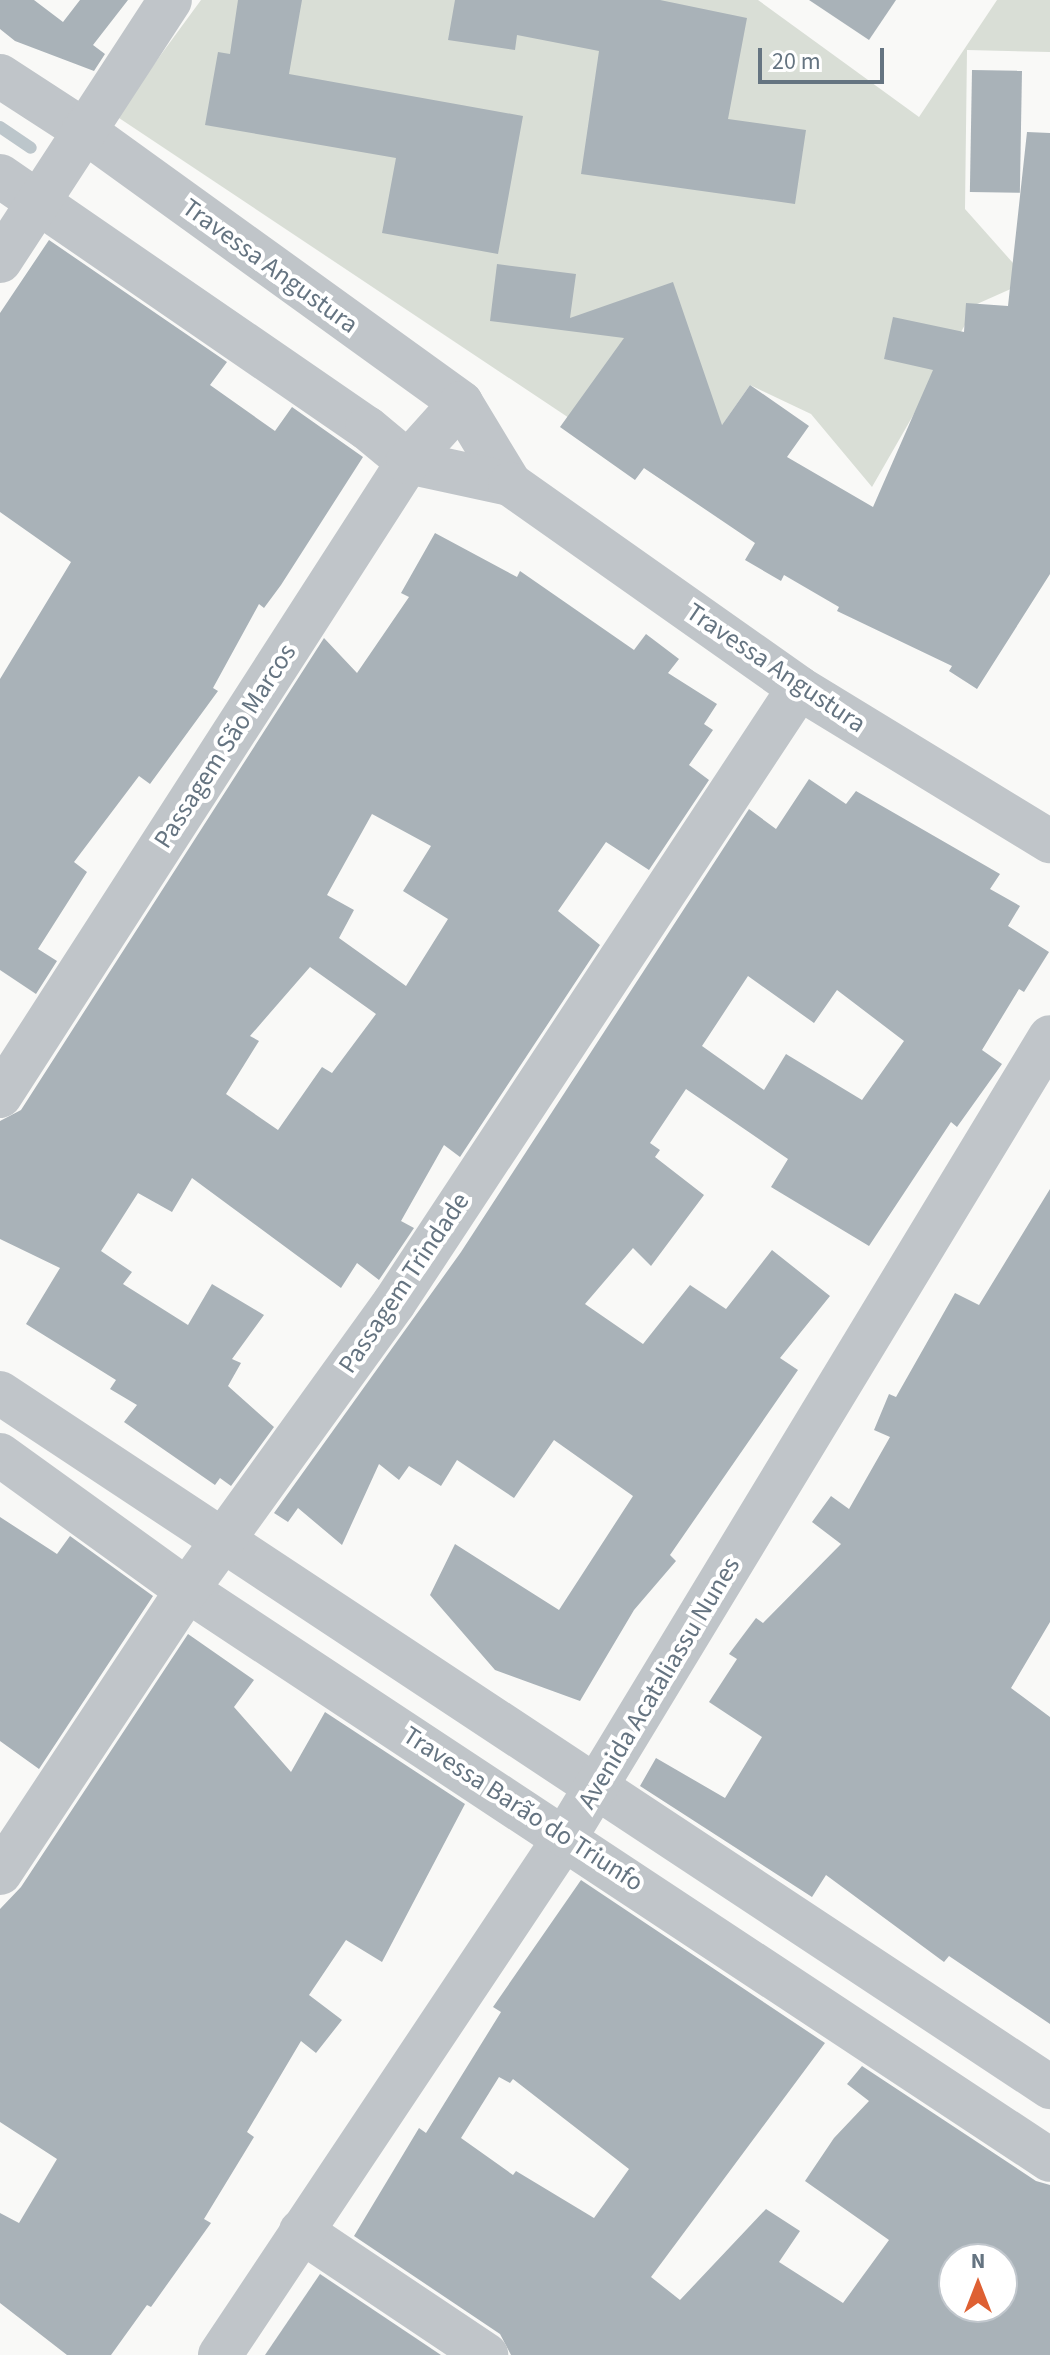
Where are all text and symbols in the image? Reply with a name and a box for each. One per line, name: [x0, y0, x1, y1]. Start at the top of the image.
scale bar: [762, 32, 888, 82]
text: 20 m: [772, 44, 821, 79]
street label: Travessa Angustura: [176, 192, 364, 340]
street label: Travessa Angustura: [680, 596, 872, 740]
street label: Passagem São Marcos: [147, 638, 303, 854]
street label: Passagem Trindade: [332, 1187, 476, 1379]
street label: Avenida Acataliassu Nunes: [571, 1551, 747, 1815]
street label: Travessa Barão do Triunfo: [397, 1720, 649, 1898]
north arrow: [938, 2243, 1018, 2323]
text: N: [971, 2245, 985, 2277]

